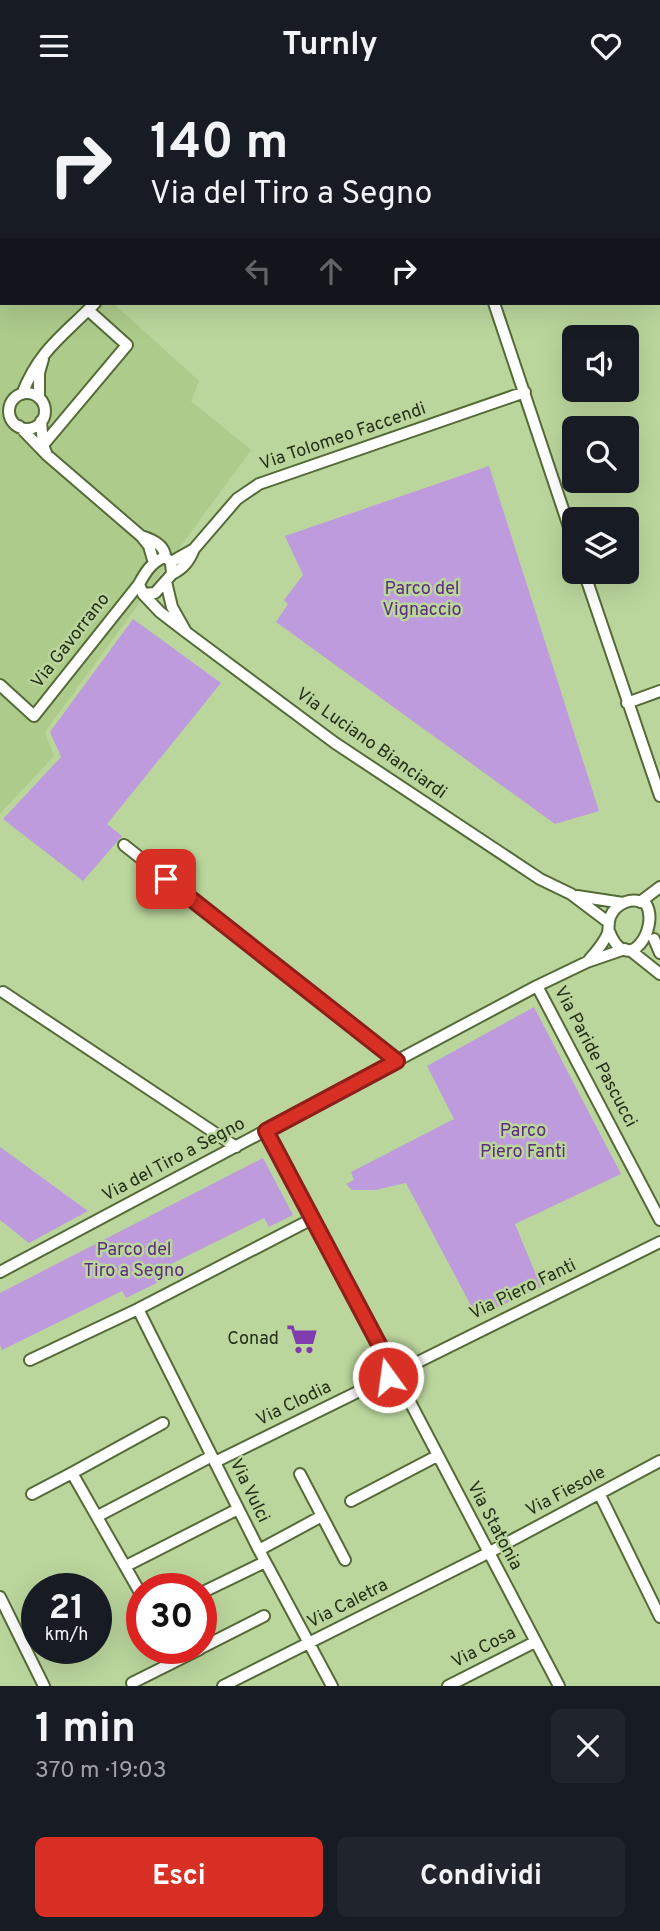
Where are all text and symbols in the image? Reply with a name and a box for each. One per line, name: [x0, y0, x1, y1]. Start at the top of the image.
text: Turnly: [282, 26, 378, 66]
icon: menu: [35, 27, 73, 65]
icon: heart: [587, 27, 625, 65]
text: 140 m: [150, 114, 289, 176]
icon: right: [35, 119, 126, 210]
text: Via del Tiro a Segno: [150, 175, 432, 215]
icon: left: [239, 252, 277, 290]
icon: ahead: [312, 252, 350, 290]
icon: right: [385, 252, 423, 290]
map controls: [562, 325, 639, 584]
button: sound: [562, 325, 639, 402]
street label: Via Tolomeo Faccendi: [257, 398, 429, 476]
button: search: [562, 416, 639, 493]
button: layers: [562, 507, 639, 584]
park label: Parco del Vignaccio: [382, 578, 462, 622]
street label: Via Gavorrano: [27, 589, 115, 693]
street label: Via Luciano Bianciardi: [291, 683, 451, 805]
pin: [136, 849, 196, 909]
icon: arrive: [147, 860, 185, 898]
street label: Via Paride Pascucci: [548, 983, 642, 1131]
street label: Via del Tiro a Segno: [98, 1113, 250, 1207]
park label: Parco Piero Fanti: [480, 1120, 566, 1164]
park label: Parco del Tiro a Segno: [84, 1239, 184, 1283]
street label: Via Piero Fanti: [466, 1254, 580, 1326]
supermarket icon: Conad: [285, 1322, 319, 1356]
place label: Conad: [227, 1328, 279, 1351]
position arrow: [351, 1340, 425, 1414]
street label: Via Clodia: [253, 1376, 335, 1432]
street label: Via Vulci: [224, 1455, 274, 1527]
street label: Via Fiesole: [522, 1461, 610, 1523]
street label: Via Statonia: [461, 1478, 527, 1574]
speed limit sign: 30: [126, 1573, 217, 1664]
street label: Via Caletra: [304, 1574, 392, 1634]
text: 21: [49, 1587, 84, 1631]
street label: Via Cosa: [448, 1622, 520, 1674]
text: km/h: [45, 1624, 88, 1647]
text: 1 min: [35, 1704, 136, 1757]
button: close: [551, 1709, 625, 1783]
text: 370 m · 19:03: [35, 1757, 167, 1786]
button: Esci: [35, 1837, 323, 1917]
button: Condividi: [337, 1837, 625, 1917]

